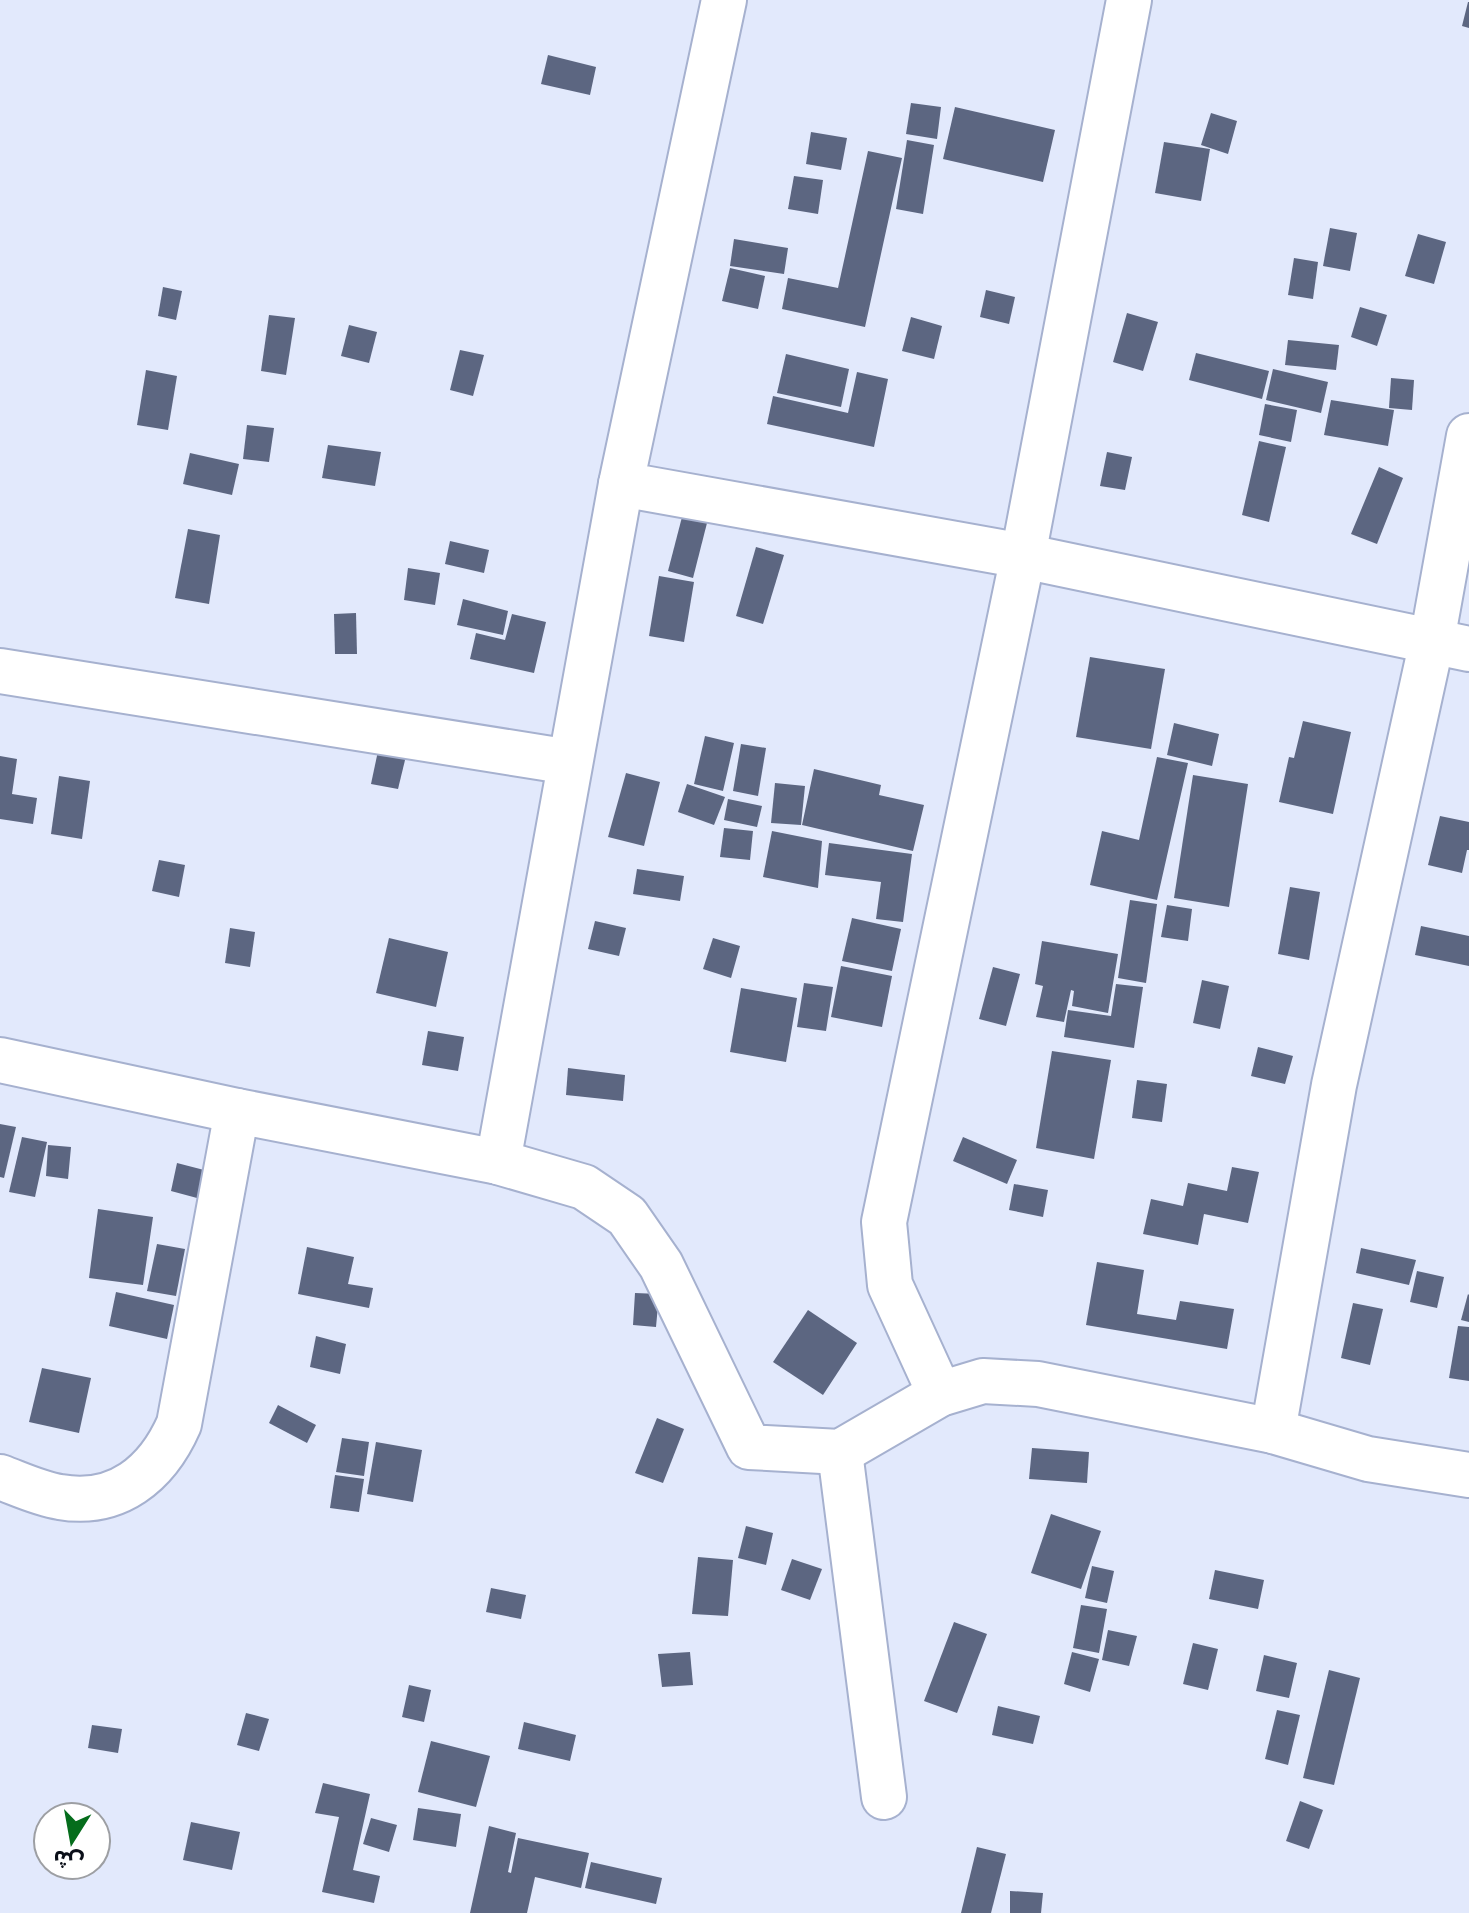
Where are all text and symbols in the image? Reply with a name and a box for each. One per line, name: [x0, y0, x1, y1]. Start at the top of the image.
north arrow: [32, 1801, 112, 1881]
text: ش: [51, 1844, 86, 1877]

